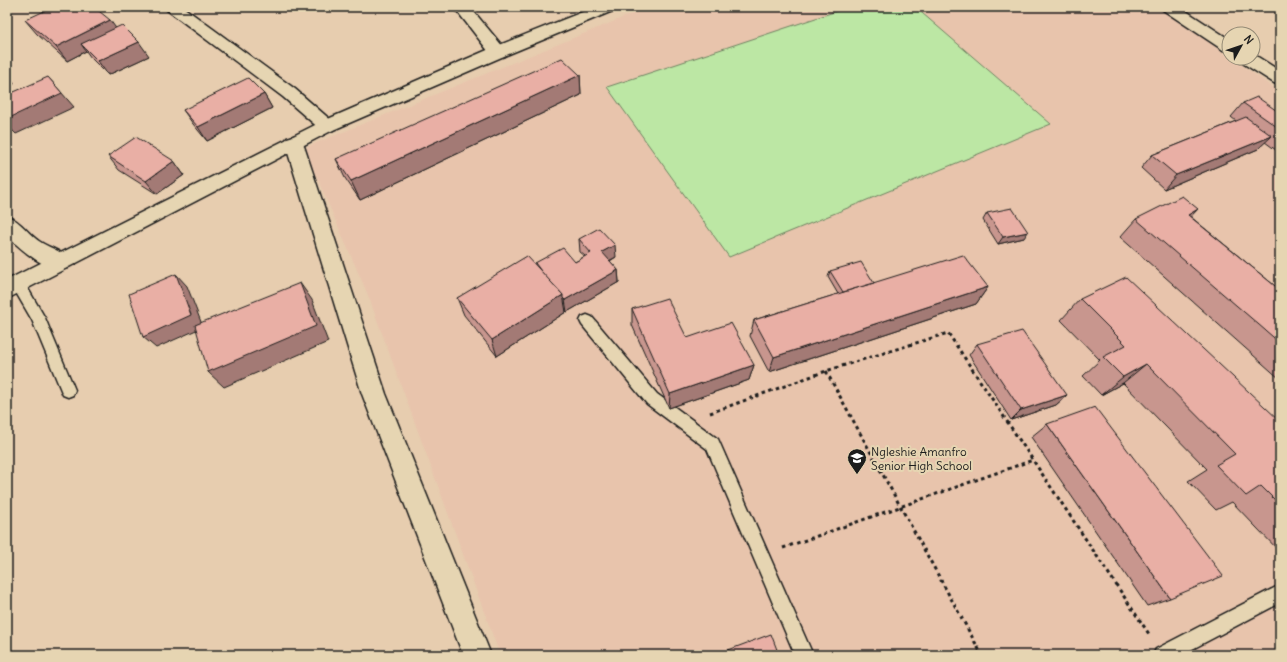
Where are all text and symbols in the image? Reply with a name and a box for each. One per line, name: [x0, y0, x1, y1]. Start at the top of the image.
north arrow: [1221, 26, 1261, 66]
text: N: [1241, 32, 1256, 47]
place label: Ngleshie Amanfro Senior High School: [871, 444, 972, 473]
school or university icon: Ngleshie Amanfro Senior High School: [846, 447, 868, 475]

